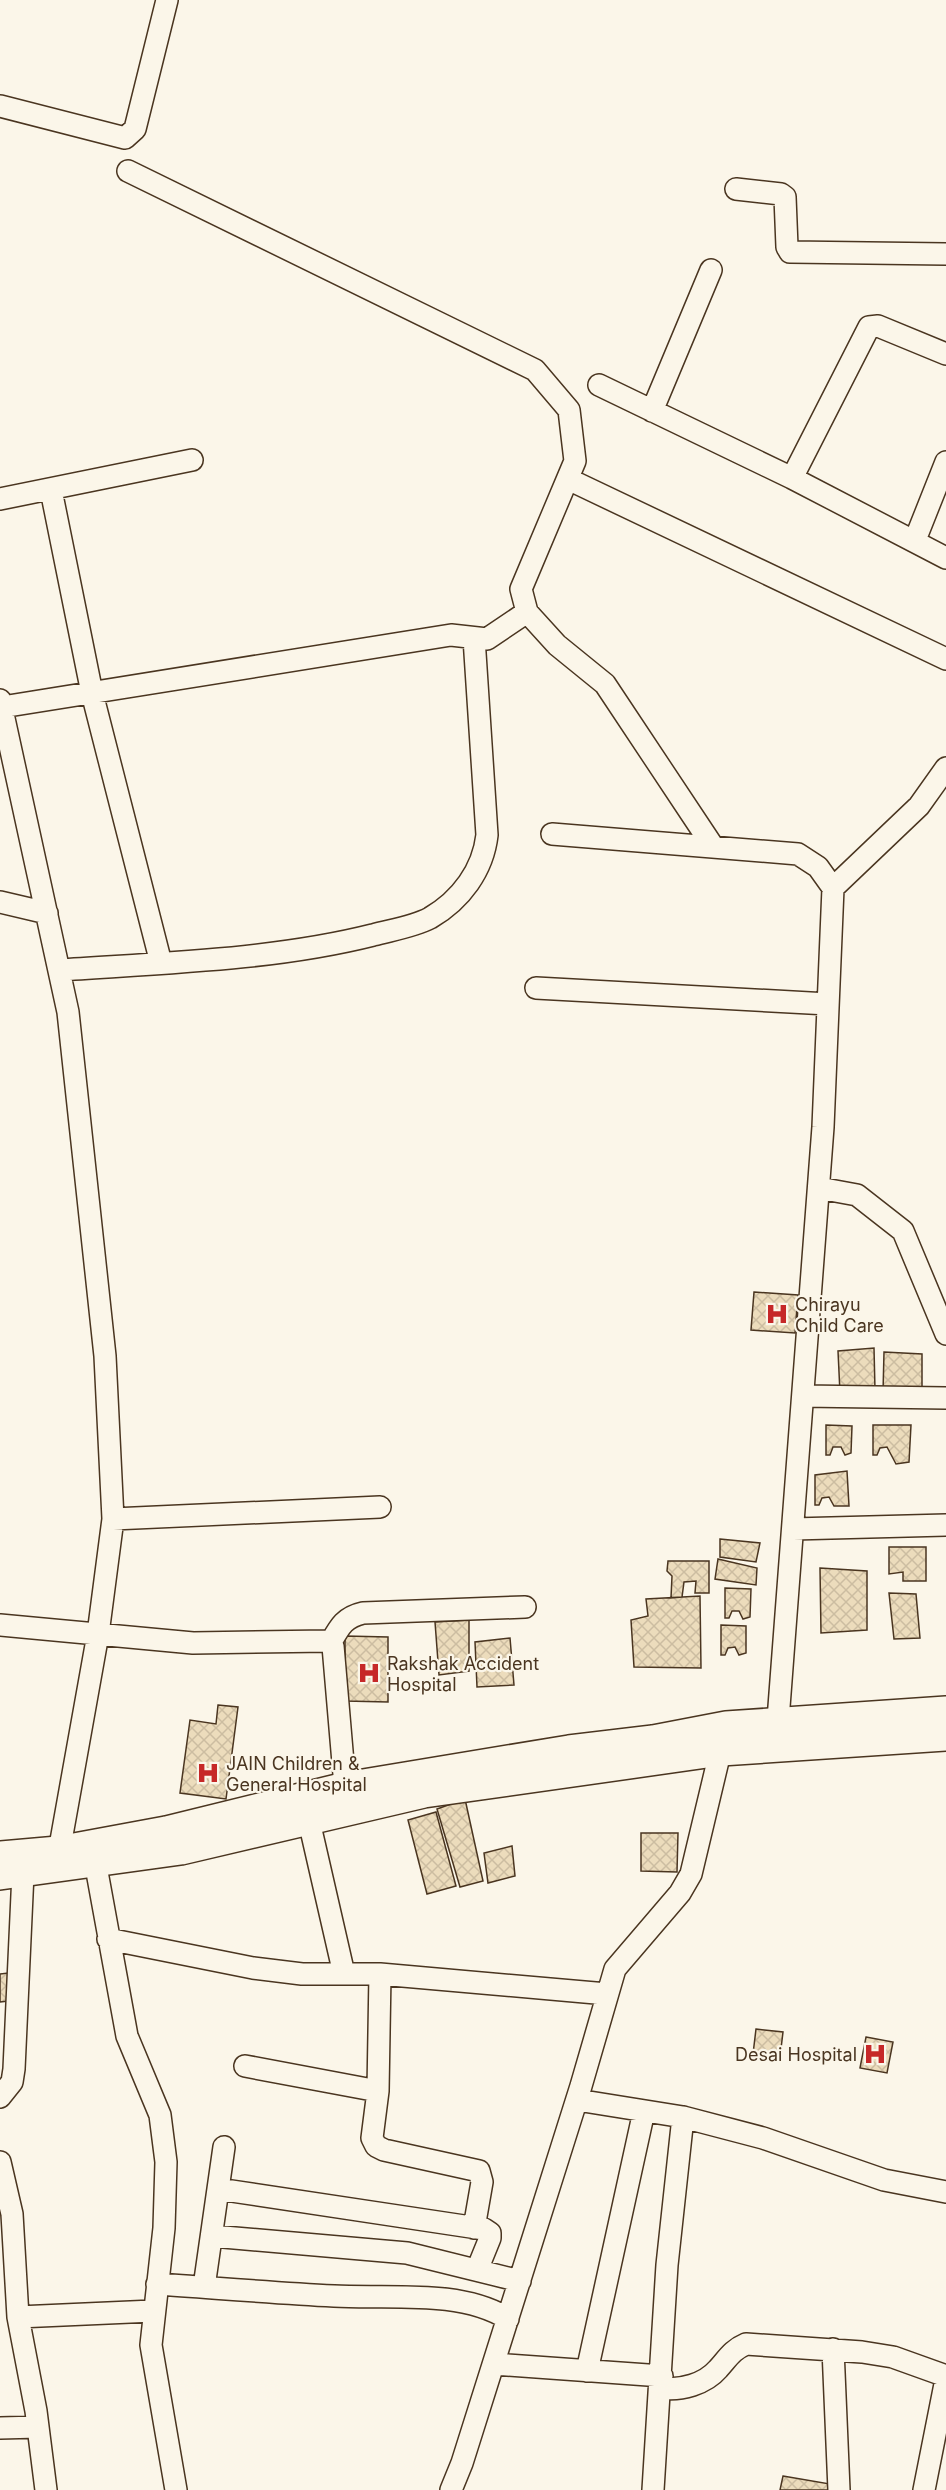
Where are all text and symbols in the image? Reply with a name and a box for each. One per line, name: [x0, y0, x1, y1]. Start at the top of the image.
place label: Chirayu Child Care: [795, 1294, 884, 1336]
hospital icon: Chirayu Child Care: [764, 1301, 790, 1327]
place label: Rakshak Accident Hospital: [387, 1653, 539, 1695]
hospital icon: Rakshak Accident Hospital: [356, 1660, 382, 1686]
place label: JAIN Children & General Hospital: [226, 1753, 367, 1795]
hospital icon: JAIN Children & General Hospital: [195, 1760, 221, 1786]
hospital icon: Desai Hospital: [862, 2041, 888, 2067]
place label: Desai Hospital: [735, 2044, 857, 2065]

